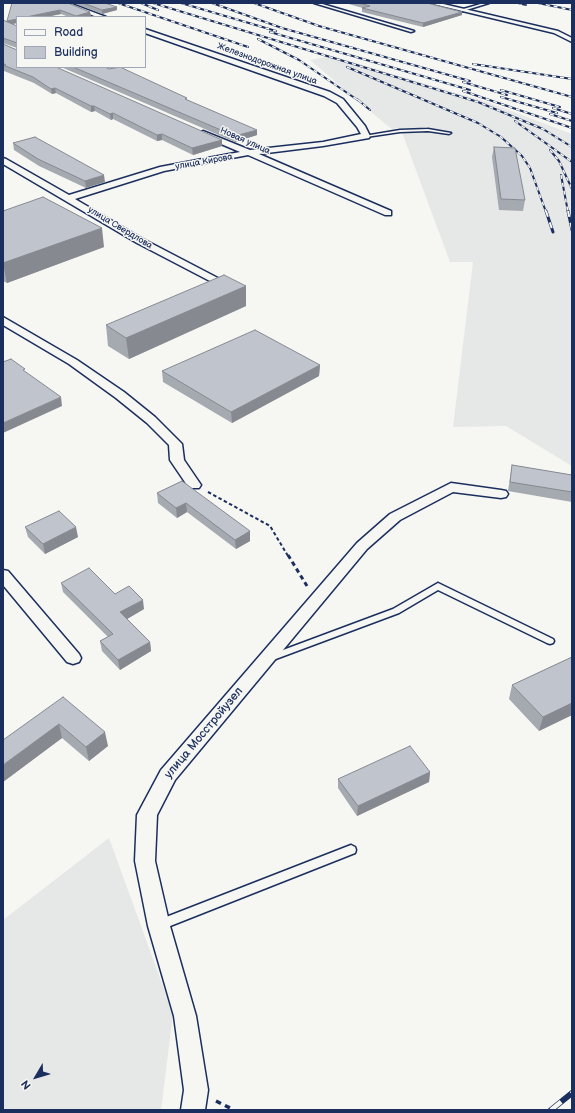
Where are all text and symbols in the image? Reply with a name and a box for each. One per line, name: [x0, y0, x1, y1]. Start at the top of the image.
legend: [16, 16, 146, 68]
text: Road: [54, 25, 83, 40]
street label: Железнодорожная улица: [215, 41, 319, 87]
text: Building: [54, 45, 98, 60]
street label: Новая улица: [218, 125, 272, 157]
street label: улица Кирова: [175, 152, 233, 172]
street label: улица Свердлова: [86, 205, 154, 251]
street label: улица Мосстройузел: [162, 684, 246, 782]
north arrow: [16, 1057, 56, 1097]
text: N: [18, 1077, 34, 1092]

